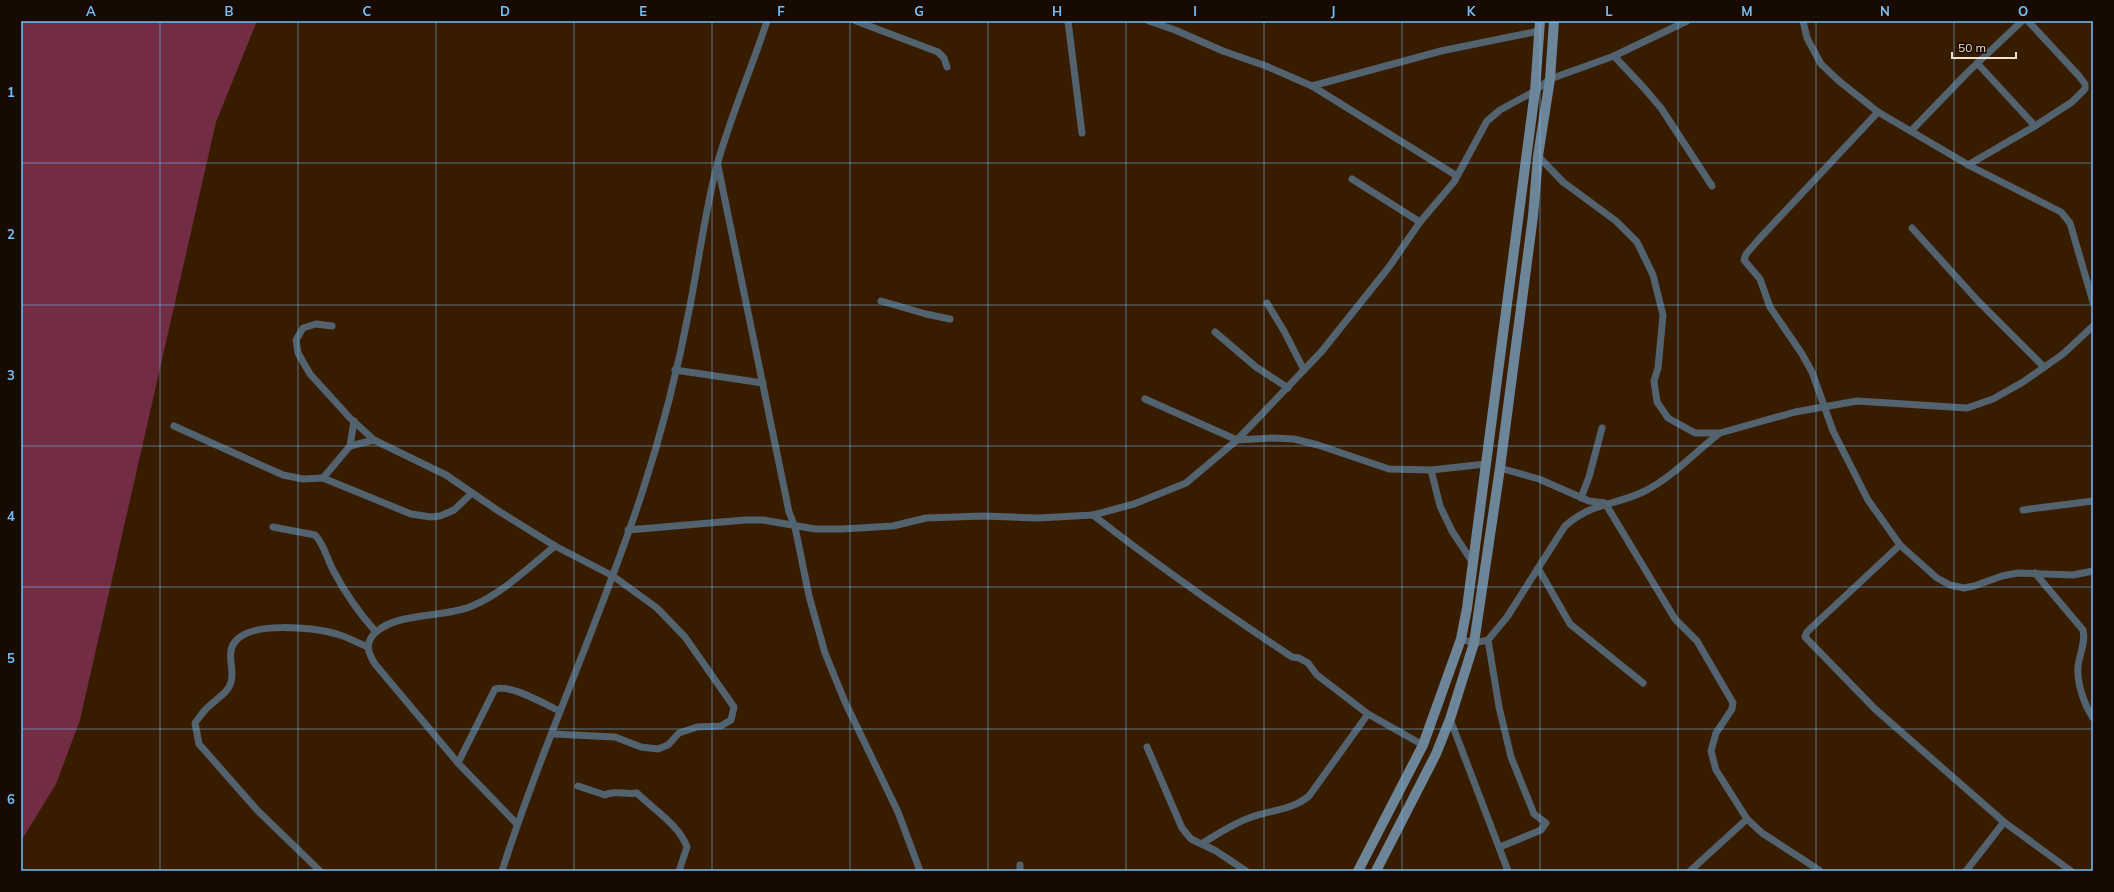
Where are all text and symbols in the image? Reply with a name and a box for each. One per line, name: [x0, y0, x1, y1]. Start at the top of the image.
text: A: [86, 3, 96, 19]
text: B: [225, 3, 234, 19]
text: C: [363, 3, 372, 19]
text: D: [500, 3, 510, 19]
text: E: [639, 3, 647, 19]
text: F: [777, 3, 785, 19]
text: G: [914, 3, 924, 19]
text: H: [1052, 3, 1062, 19]
text: I: [1193, 3, 1197, 19]
text: J: [1331, 3, 1335, 19]
text: K: [1467, 3, 1477, 19]
text: L: [1605, 3, 1613, 19]
text: M: [1741, 3, 1753, 19]
text: N: [1880, 3, 1890, 19]
text: O: [2018, 3, 2028, 19]
scale bar: [1952, 34, 2016, 60]
text: 50 m: [1958, 40, 1986, 55]
text: 1: [7, 84, 15, 100]
text: 2: [7, 226, 15, 242]
text: 3: [7, 367, 15, 383]
text: 4: [7, 508, 15, 524]
text: 5: [7, 650, 15, 666]
text: 6: [7, 791, 15, 807]

